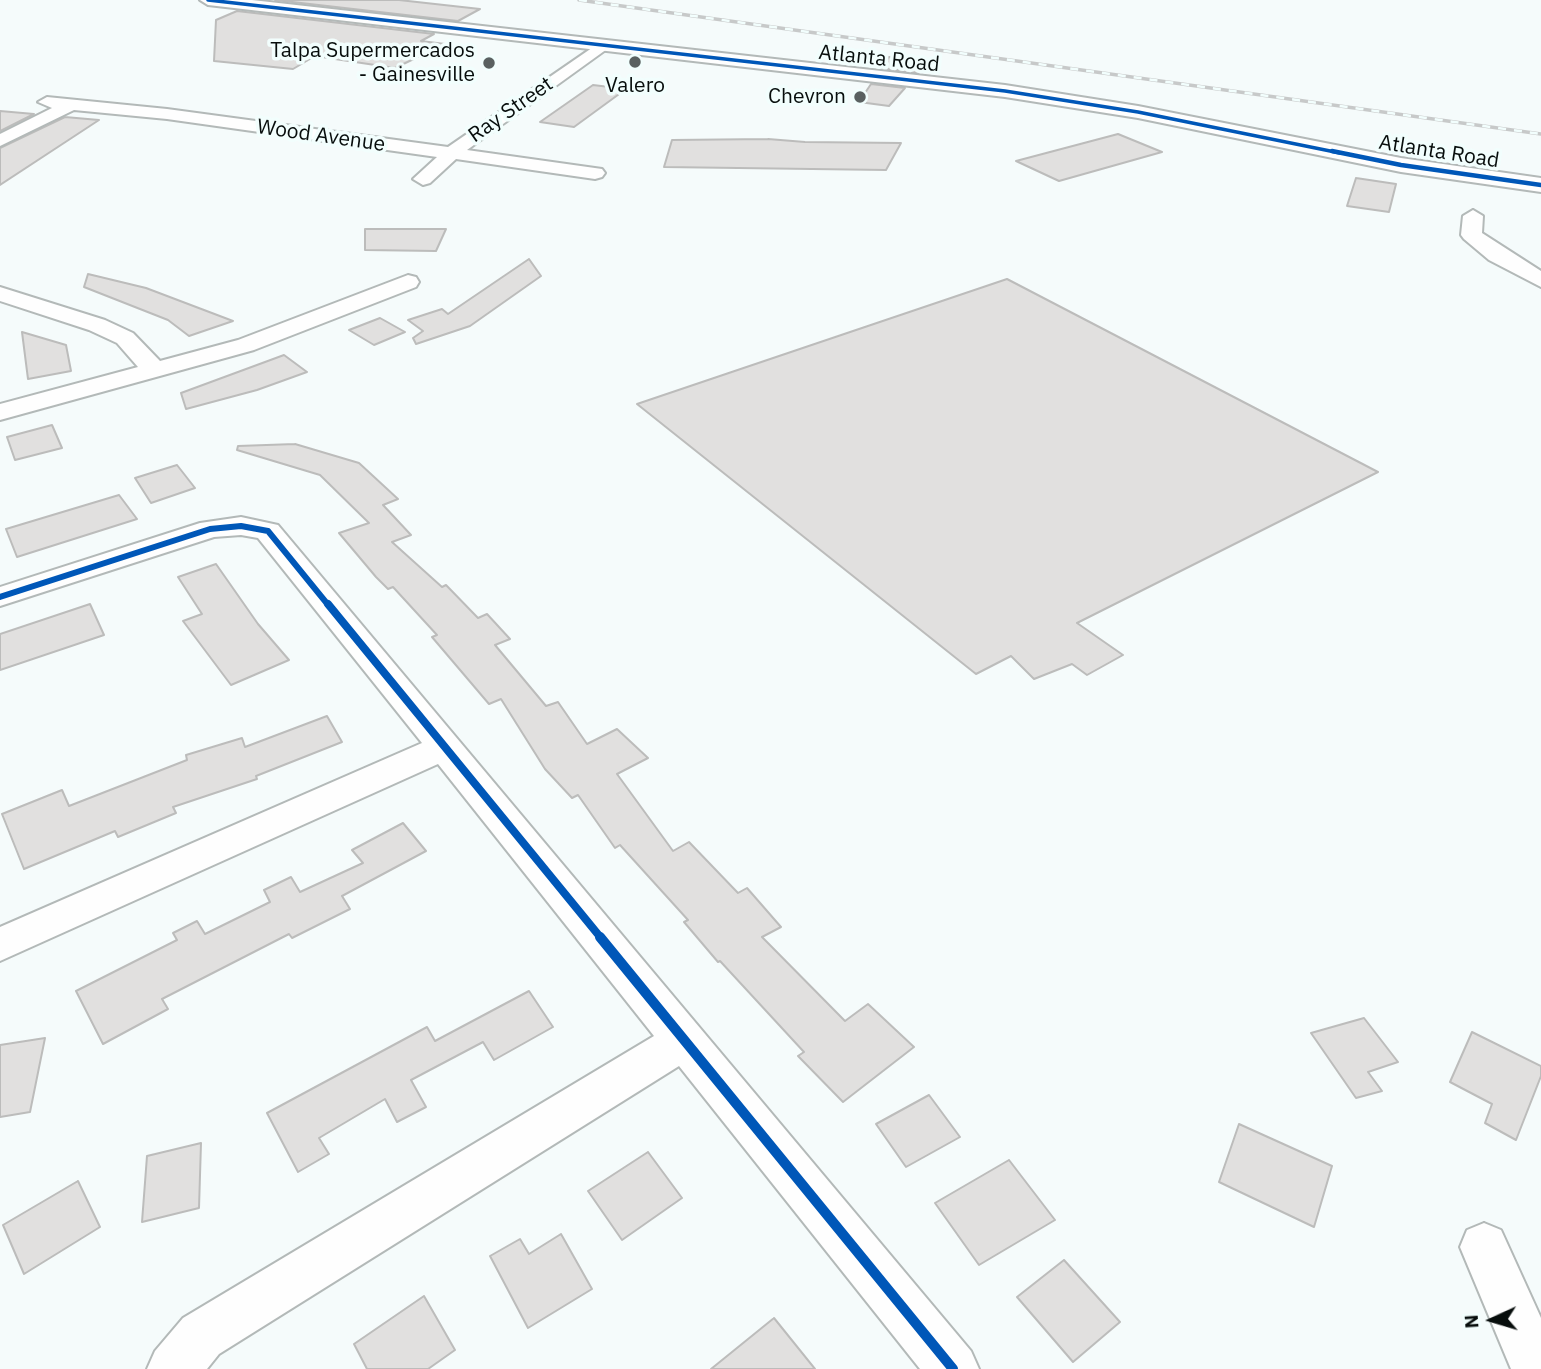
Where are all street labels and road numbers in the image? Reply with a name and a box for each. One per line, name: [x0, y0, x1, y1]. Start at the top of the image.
street label: Atlanta Road: [817, 40, 941, 78]
street label: Ray Street: [464, 72, 558, 148]
street label: Wood Avenue: [255, 115, 387, 157]
street label: Atlanta Road: [1377, 130, 1501, 174]

